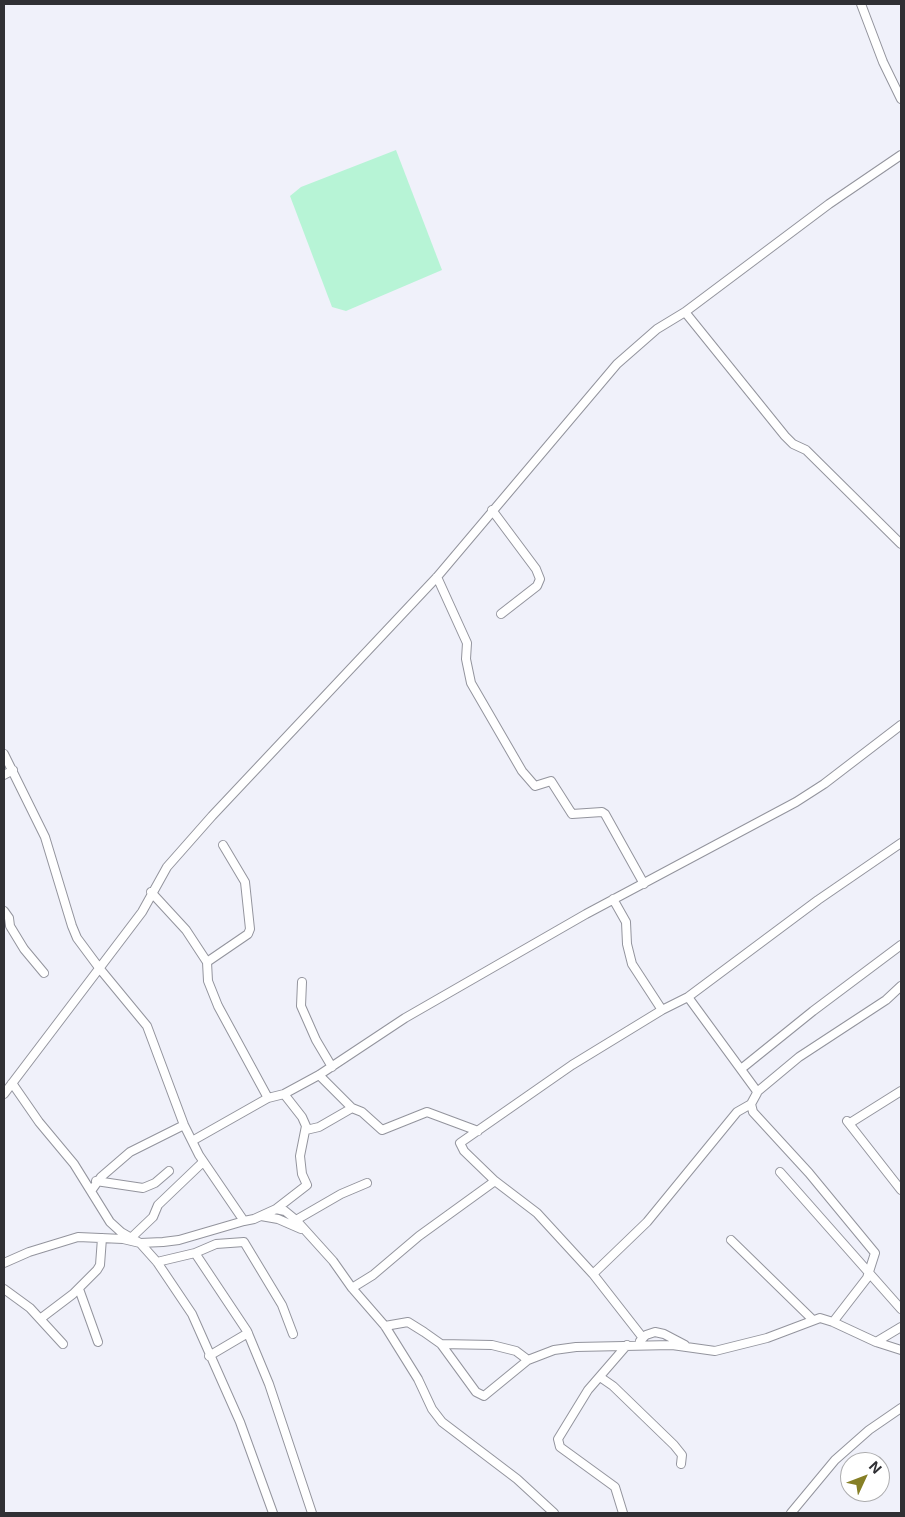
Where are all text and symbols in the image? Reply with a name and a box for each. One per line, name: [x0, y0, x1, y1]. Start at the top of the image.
north arrow: [840, 1452, 890, 1502]
text: N: [866, 1457, 885, 1477]

